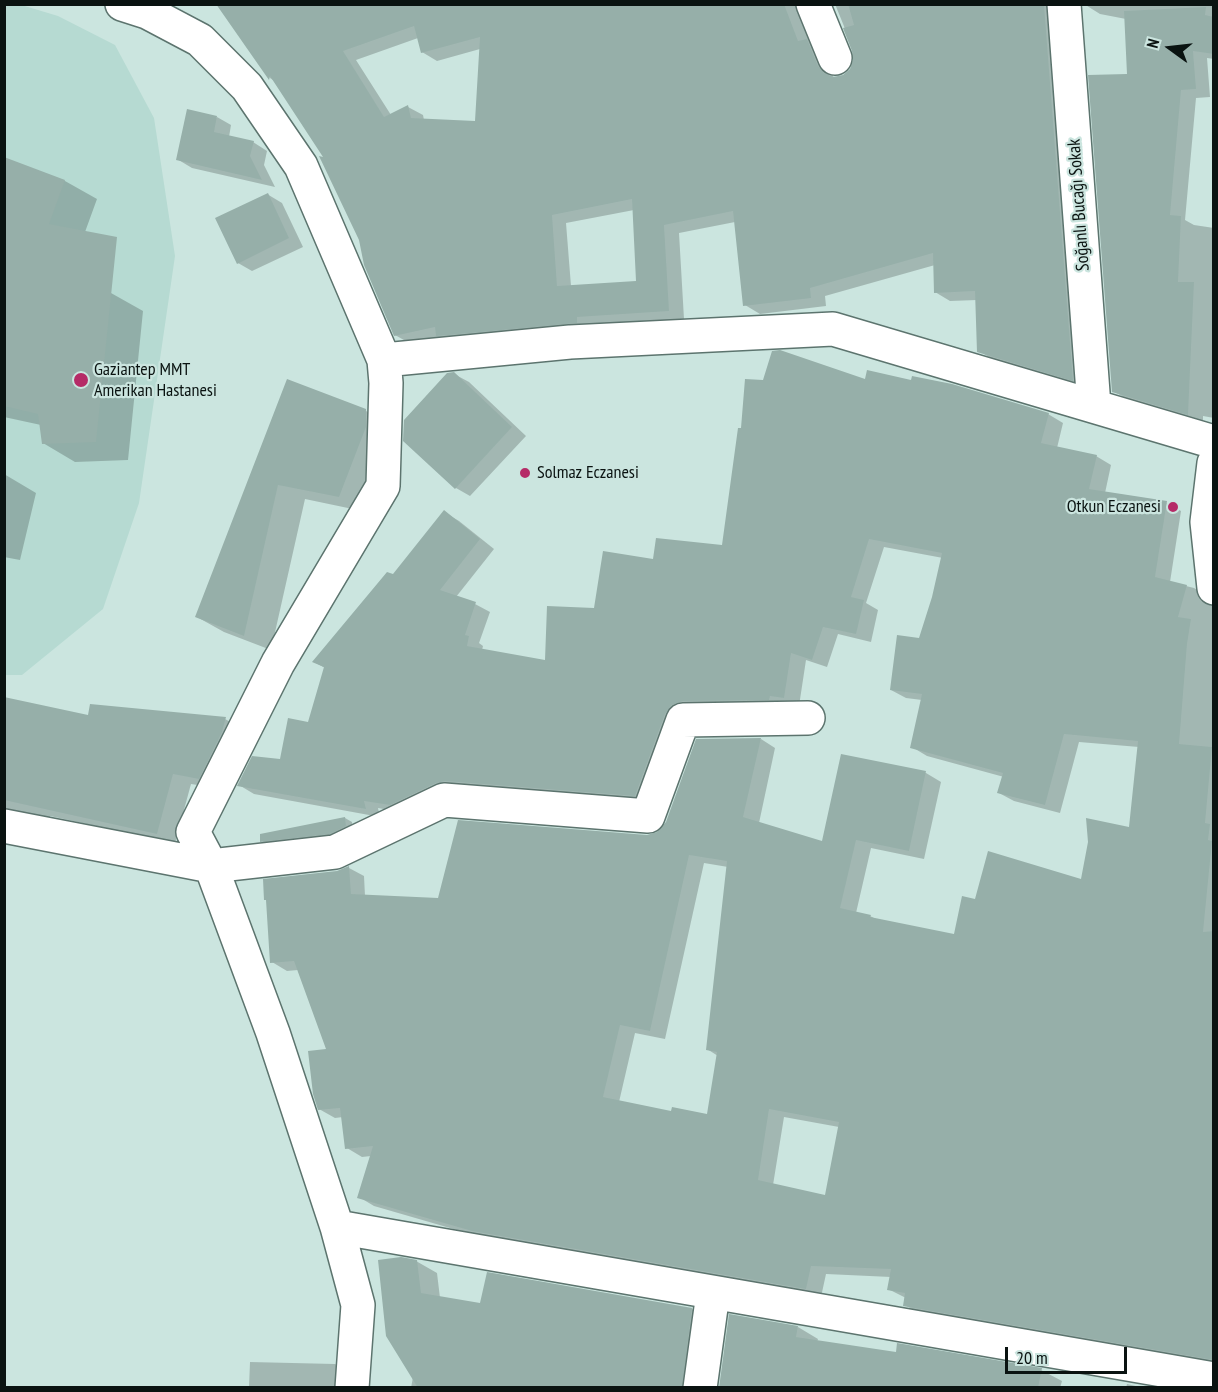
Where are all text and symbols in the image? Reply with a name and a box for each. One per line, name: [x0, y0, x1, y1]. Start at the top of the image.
north arrow: [1140, 18, 1200, 78]
text: N: [1142, 37, 1163, 50]
street label: Soğanlı Bucağı Sokak: [1064, 138, 1094, 272]
place label: Gaziantep MMT Amerikan Hastanesi: [94, 359, 217, 401]
marker: Gaziantep MMT Amerikan Hastanesi: [72, 371, 90, 389]
place label: Solmaz Eczanesi: [537, 462, 639, 484]
marker: Solmaz Eczanesi: [518, 466, 532, 480]
place label: Otkun Eczanesi: [1067, 496, 1161, 518]
marker: Otkun Eczanesi: [1166, 500, 1180, 514]
scale bar: [1008, 1335, 1130, 1373]
text: 20 m: [1016, 1346, 1048, 1369]

